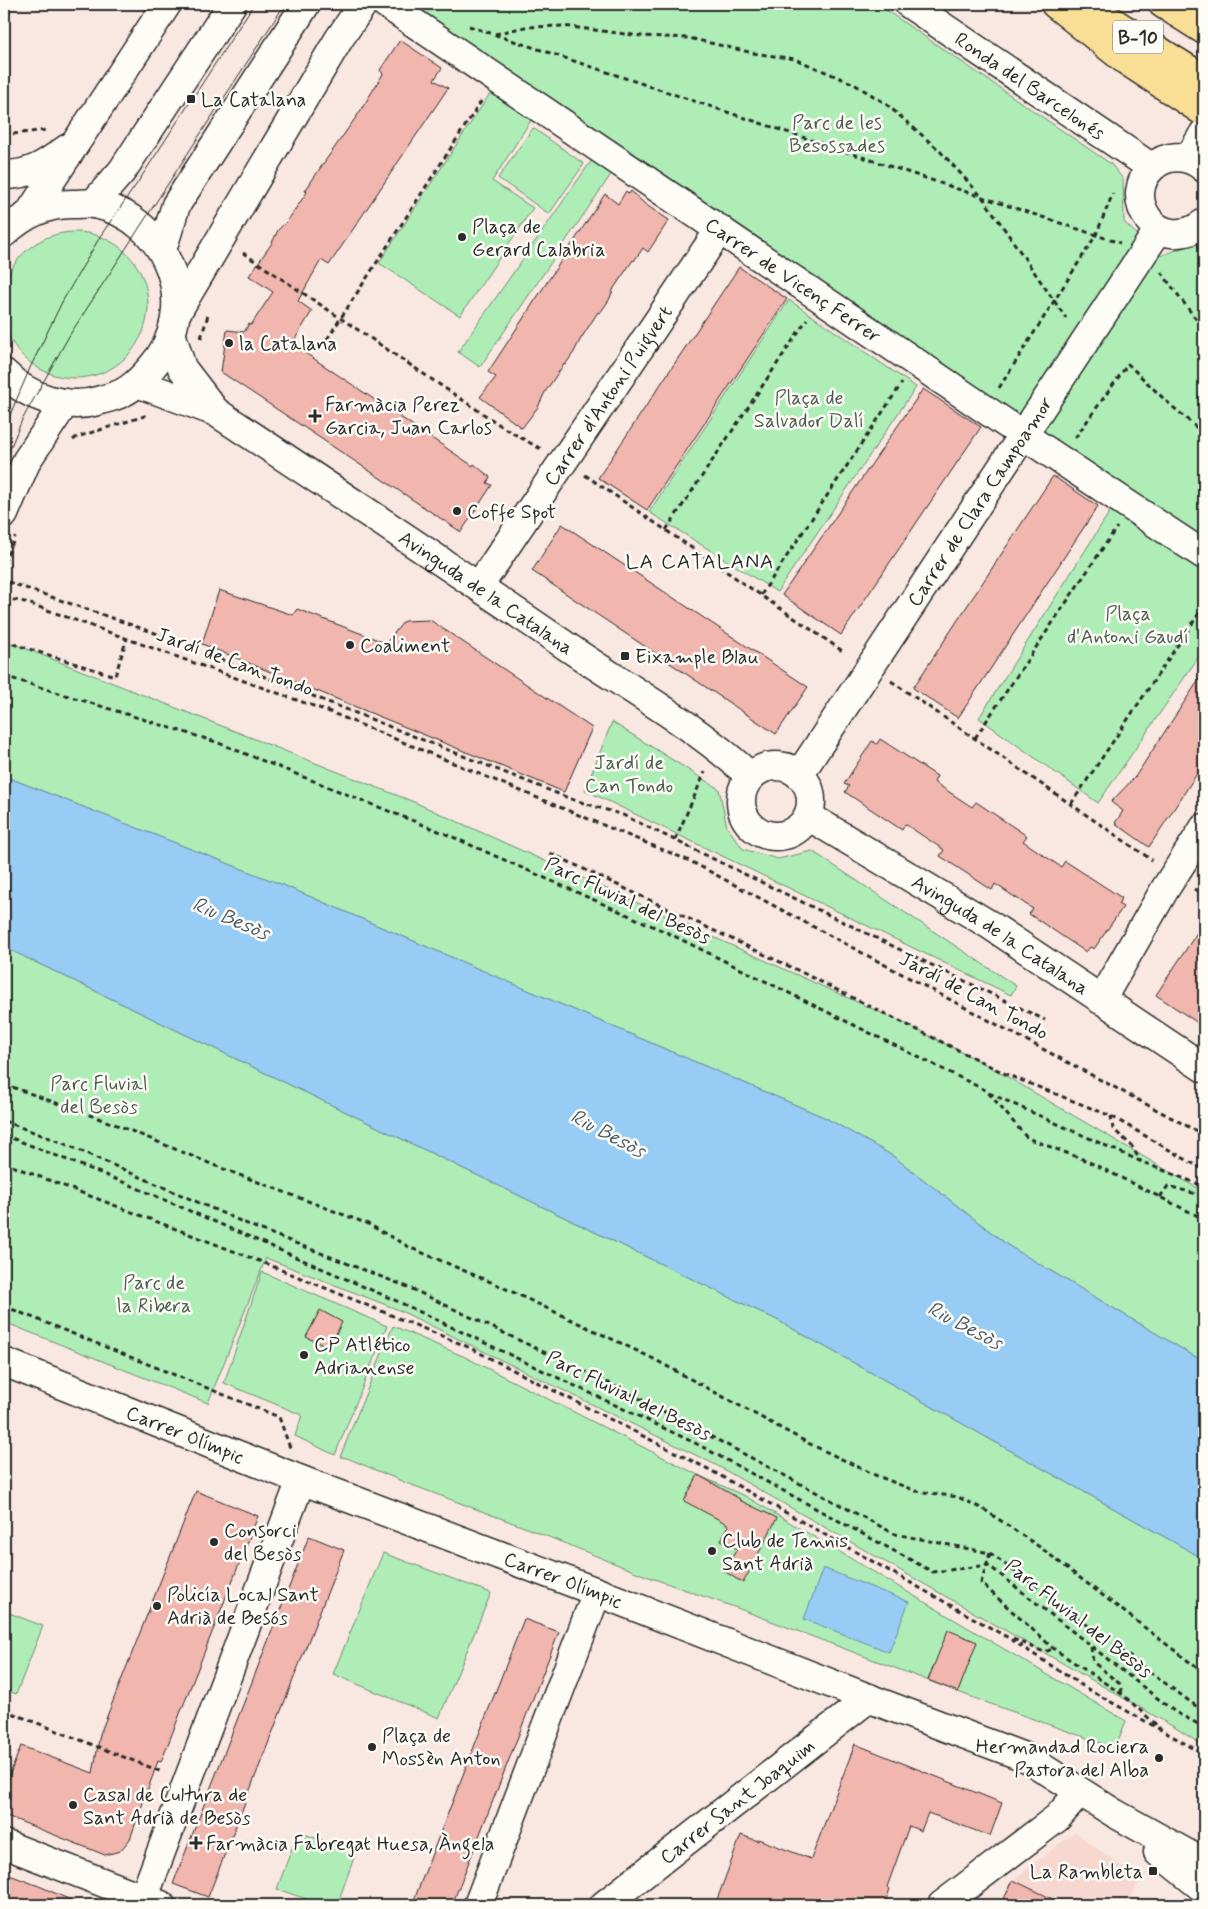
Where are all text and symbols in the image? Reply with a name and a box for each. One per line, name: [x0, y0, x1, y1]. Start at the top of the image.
road number: B-10: [1113, 21, 1163, 54]
street label: Ronda del Barcelonés: [949, 26, 1110, 147]
place label: La Catalana: [201, 87, 306, 114]
marker: La Catalana: [185, 93, 197, 105]
park label: Parc de les Besossades: [789, 110, 885, 160]
street label: Carrer de Vicenç Ferrer: [699, 212, 886, 350]
place label: Plaça de Gerard Calabria: [472, 214, 606, 264]
marker: Plaça de Gerard Calabria: [456, 231, 468, 243]
street label: Carrer d'Antoni Puigvert: [538, 301, 680, 492]
place label: la Catalana: [239, 331, 337, 358]
marker: la Catalana: [223, 337, 235, 349]
park label: Plaça de Salvador Dalí: [754, 385, 864, 435]
place label: Farmàcia Perez Garcia, Juan Carlos: [325, 392, 492, 442]
street label: Carrer de Clara Campoamor: [902, 392, 1060, 612]
marker: Farmàcia Perez Garcia, Juan Carlos: [309, 410, 321, 422]
place label: Coffe Spot: [467, 499, 556, 526]
marker: Coffe Spot: [451, 505, 463, 517]
street label: Avinguda de la Catalana: [393, 525, 578, 662]
district label: LA CATALANA: [626, 548, 774, 576]
park label: Plaça d'Antoni Gaudí: [1067, 601, 1189, 651]
street label: Jardí de Can Tondo: [152, 621, 317, 703]
place label: Coaliment: [360, 633, 450, 660]
marker: Coaliment: [344, 639, 356, 651]
place label: Eixample Blau: [635, 644, 759, 671]
marker: Eixample Blau: [619, 650, 631, 662]
park label: Jardí de Can Tondo: [585, 750, 673, 800]
street label: Parc Fluvial del Besòs: [540, 851, 715, 952]
street label: Avinguda de la Catalana: [906, 869, 1093, 1002]
water label: Riu Besòs: [188, 890, 275, 948]
street label: Jardí de Can Tondo: [894, 946, 1053, 1047]
park label: Parc Fluvial del Besòs: [50, 1071, 148, 1121]
water label: Riu Besòs: [565, 1103, 651, 1166]
park label: Parc de la Ribera: [117, 1270, 191, 1320]
water label: Riu Besòs: [922, 1295, 1008, 1358]
place label: CP Atlético Adrianense: [314, 1332, 415, 1382]
street label: Parc Fluvial del Besòs: [541, 1345, 715, 1448]
marker: CP Atlético Adrianense: [298, 1349, 310, 1361]
street label: Carrer Olímpic: [122, 1400, 248, 1471]
place label: Consorci del Besòs: [224, 1518, 302, 1568]
place label: Club de Tennis Sant Adrià: [722, 1528, 848, 1578]
marker: Consorci del Besòs: [208, 1536, 220, 1548]
marker: Club de Tennis Sant Adrià: [706, 1545, 718, 1557]
street label: Carrer Olímpic: [500, 1546, 626, 1616]
street label: Parc Fluvial del Besòs: [999, 1553, 1158, 1685]
place label: Policía Local Sant Adrià de Besós: [167, 1582, 319, 1632]
marker: Policía Local Sant Adrià de Besós: [151, 1600, 163, 1612]
place label: Plaça de Mossèn Anton: [382, 1723, 500, 1773]
street label: Carrer Sant Joaquim: [655, 1733, 821, 1871]
place label: Hermandad Rociera Pastora del Alba: [976, 1734, 1149, 1784]
marker: Plaça de Mossèn Anton: [366, 1741, 378, 1753]
marker: Hermandad Rociera Pastora del Alba: [1153, 1752, 1165, 1764]
place label: Casal de Cultura de Sant Adrià de Besòs: [83, 1782, 251, 1832]
marker: Casal de Cultura de Sant Adrià de Besòs: [67, 1799, 79, 1811]
place label: Farmàcia Fabregat Huesa, Àngela: [206, 1831, 495, 1860]
marker: Farmàcia Fabregat Huesa, Àngela: [190, 1837, 202, 1849]
place label: La Rambleta: [1030, 1859, 1143, 1886]
marker: La Rambleta: [1147, 1865, 1159, 1877]

